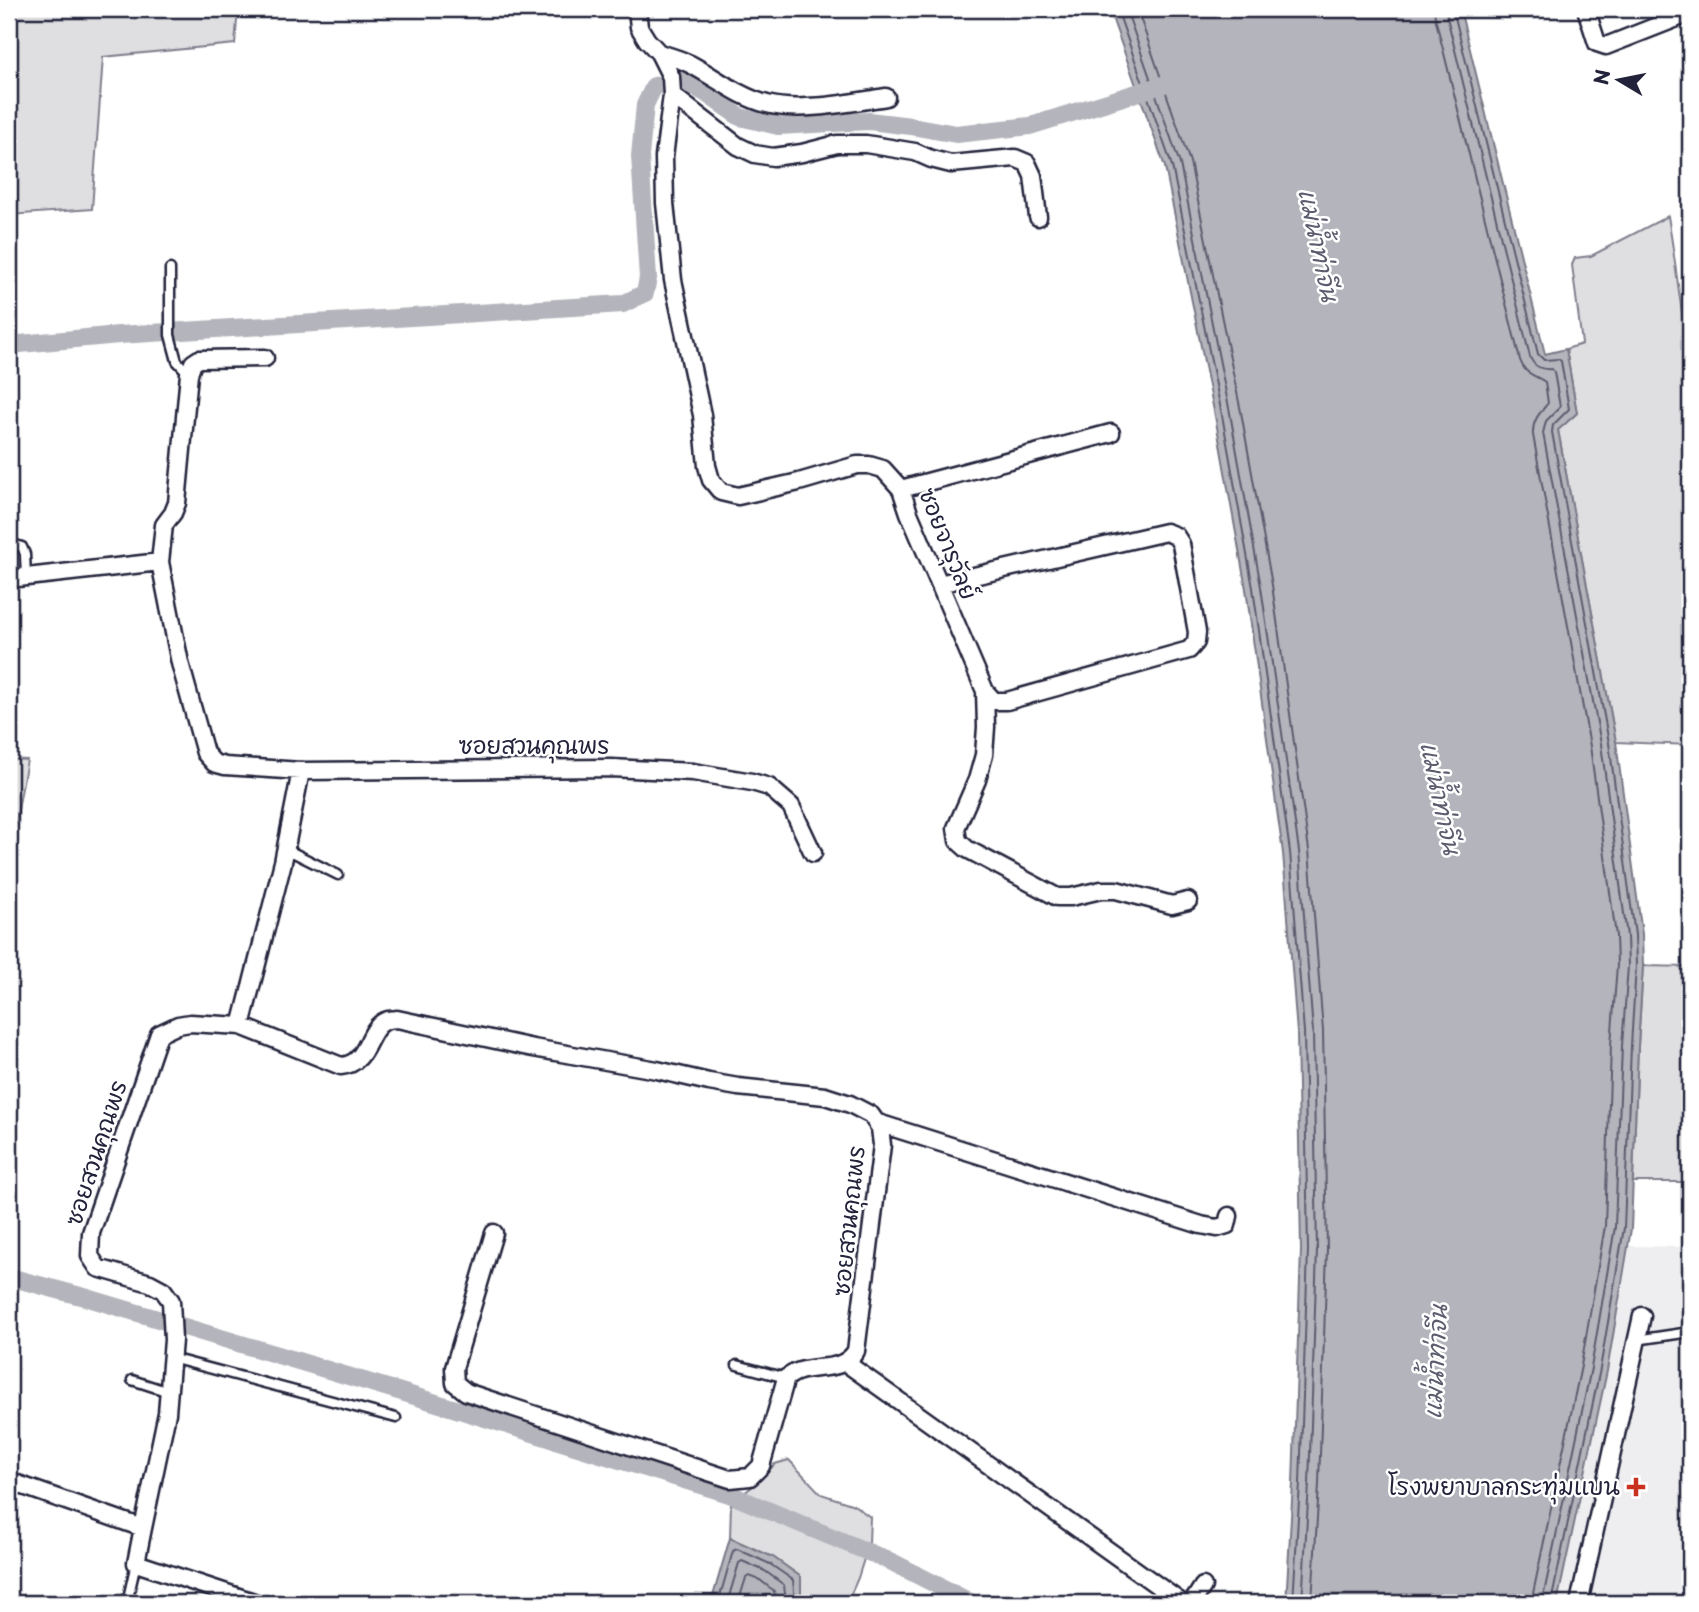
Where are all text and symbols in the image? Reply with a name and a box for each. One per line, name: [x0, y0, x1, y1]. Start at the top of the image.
north arrow: [1584, 46, 1654, 116]
text: N: [1586, 67, 1616, 87]
water label: แม่น้ำท่าจีน: [1290, 185, 1352, 306]
street label: ซอยจารุวัลย์: [909, 482, 988, 605]
street label: ซอยสวนคุณพร: [459, 727, 609, 764]
water label: แม่น้ำท่าจีน: [1412, 738, 1474, 859]
street label: ซอยสวนคุณพร: [55, 1075, 136, 1230]
street label: ซอยสวนคุณพร: [822, 1144, 875, 1298]
water label: แม่น้ำท่าจีน: [1411, 1302, 1455, 1420]
place label: โรงพยาบาลกระทุ่มแบน: [1388, 1468, 1620, 1505]
marker: โรงพยาบาลกระทุ่มแบน: [1626, 1477, 1646, 1497]

